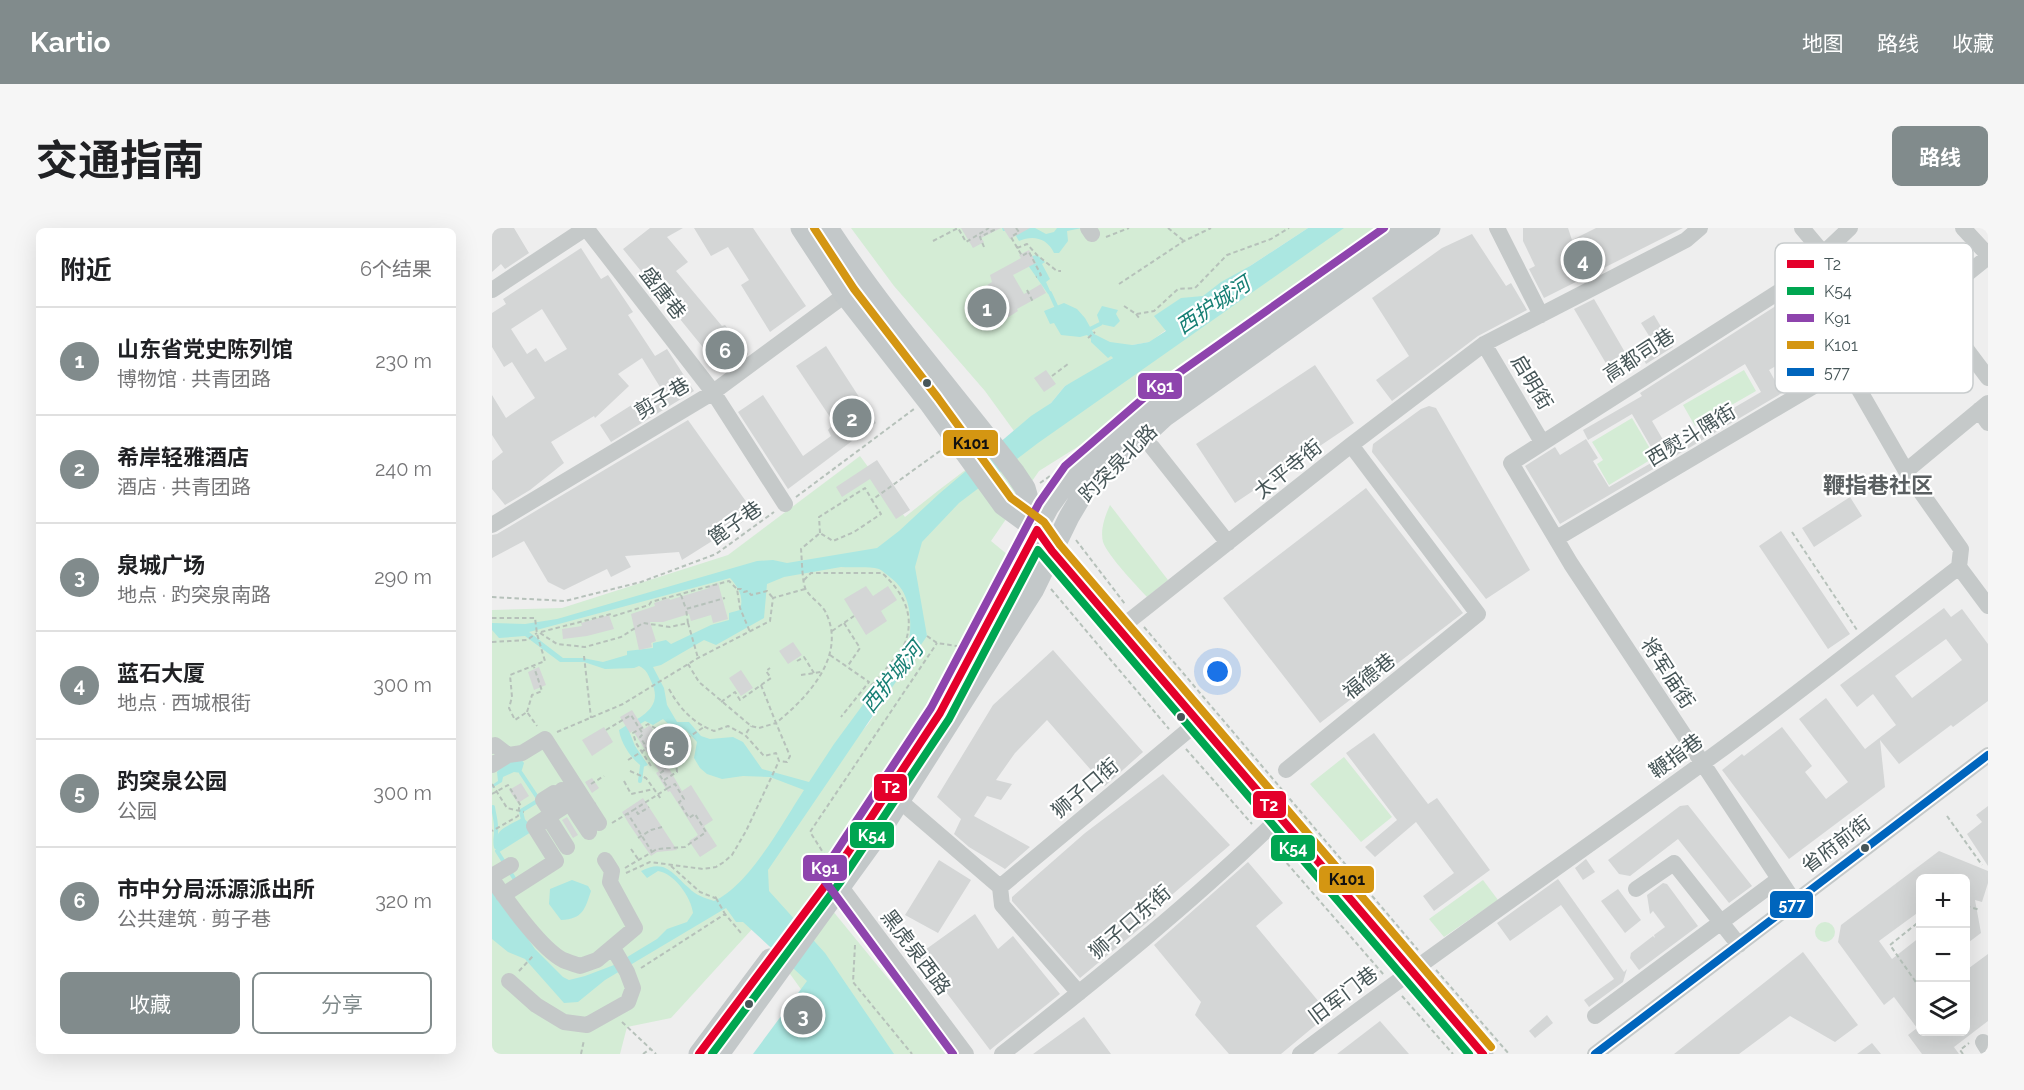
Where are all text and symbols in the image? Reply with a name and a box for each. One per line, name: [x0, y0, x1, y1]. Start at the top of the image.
text: Kartio: [30, 26, 110, 59]
text: 地图: [1802, 31, 1844, 56]
text: 路线: [1877, 31, 1919, 56]
text: 收藏: [1952, 31, 1994, 56]
button: 路线: [1892, 126, 1988, 186]
text: 交通指南: [36, 136, 204, 185]
pin: 4: [1564, 237, 1602, 282]
legend: [1775, 243, 1973, 393]
text: 附近: [60, 255, 112, 285]
text: T2: [1824, 255, 1841, 274]
text: 6个结果: [360, 257, 432, 281]
street label: 盛唐巷: [635, 262, 691, 324]
water label: 西护城河: [1171, 269, 1258, 339]
text: K54: [1824, 282, 1852, 301]
pin: 1: [968, 286, 1006, 331]
text: K91: [1824, 309, 1851, 328]
street label: 高都司巷: [1599, 323, 1679, 387]
pin: 6: [706, 328, 744, 372]
text: 山东省党史陈列馆: [117, 336, 293, 362]
text: K101: [1824, 336, 1858, 355]
text: 1: [75, 349, 84, 373]
text: 230 m: [375, 349, 432, 373]
street label: 启明街: [1506, 350, 1558, 414]
text: 577: [1824, 363, 1850, 382]
text: 博物馆 · 共青团路: [117, 367, 271, 391]
street label: 剪子巷: [630, 372, 694, 424]
line badge: K91: [1137, 372, 1183, 400]
unlabelled marker: [921, 377, 933, 389]
text: K91: [1146, 377, 1174, 396]
pin: 2: [832, 396, 872, 441]
street label: 西熨斗隅街: [1642, 399, 1740, 471]
street label: 趵突泉北路: [1074, 419, 1162, 507]
line badge: K101: [942, 429, 999, 457]
text: K101: [953, 434, 989, 453]
street label: 太平寺街: [1249, 435, 1327, 503]
text: 希岸轻雅酒店: [117, 444, 249, 470]
text: 2: [74, 457, 85, 481]
text: 240 m: [375, 457, 432, 481]
district label: 鞭指巷社区: [1823, 472, 1933, 498]
text: 酒店 · 共青团路: [117, 475, 251, 499]
street label: 篦子巷: [704, 496, 766, 550]
text: 泉城广场: [117, 552, 205, 578]
text: 3: [74, 565, 85, 589]
text: 290 m: [374, 565, 432, 589]
text: 地点 · 趵突泉南路: [117, 583, 271, 607]
water label: 西护城河: [856, 633, 931, 718]
street label: 将军庙街: [1636, 633, 1700, 713]
street label: 福德巷: [1338, 648, 1400, 704]
your location: [1203, 657, 1232, 686]
text: 蓝石大厦: [117, 660, 205, 686]
text: 4: [74, 673, 85, 697]
text: 300 m: [373, 673, 432, 697]
text: 地点 · 西城根街: [117, 691, 251, 715]
unlabelled marker: [1175, 711, 1187, 723]
pin: 5: [650, 724, 688, 768]
street label: 鞭指巷: [1645, 729, 1707, 783]
street label: 狮子口街: [1047, 753, 1123, 823]
text: 趵突泉公园: [117, 768, 227, 794]
line badge: T2: [873, 773, 908, 802]
text: T2: [882, 778, 900, 797]
text: 5: [74, 781, 85, 805]
text: 300 m: [373, 781, 432, 805]
line badge: T2: [1252, 790, 1287, 819]
text: T2: [1260, 796, 1278, 815]
text: 公园: [117, 799, 157, 823]
street label: 省府前街: [1797, 810, 1875, 878]
line badge: K54: [849, 821, 895, 849]
text: K54: [858, 826, 886, 845]
line badge: K54: [1270, 834, 1316, 862]
text: K54: [1279, 839, 1307, 858]
unlabelled marker: [1859, 842, 1871, 854]
line badge: K91: [802, 854, 848, 882]
text: K91: [811, 859, 839, 878]
line badge: K101: [1318, 865, 1375, 894]
text: K101: [1329, 870, 1365, 889]
map controls: [1916, 874, 1970, 1036]
button: +: [1916, 874, 1970, 928]
text: 市中分局泺源派出所: [117, 876, 315, 902]
street label: 狮子口东街: [1084, 880, 1176, 964]
text: 6: [73, 889, 86, 913]
text: 320 m: [375, 889, 432, 913]
line badge: 577: [1769, 890, 1814, 919]
text: 577: [1779, 895, 1805, 914]
street label: 黑虎泉西路: [876, 905, 956, 999]
text: 公共建筑 · 剪子巷: [117, 907, 271, 931]
button: −: [1916, 928, 1970, 982]
street label: 旧军门巷: [1304, 961, 1382, 1029]
button: 收藏: [60, 972, 240, 1034]
button: 分享: [252, 972, 432, 1034]
button: layers: [1916, 982, 1970, 1036]
pin: 3: [784, 992, 822, 1038]
unlabelled marker: [743, 998, 755, 1010]

